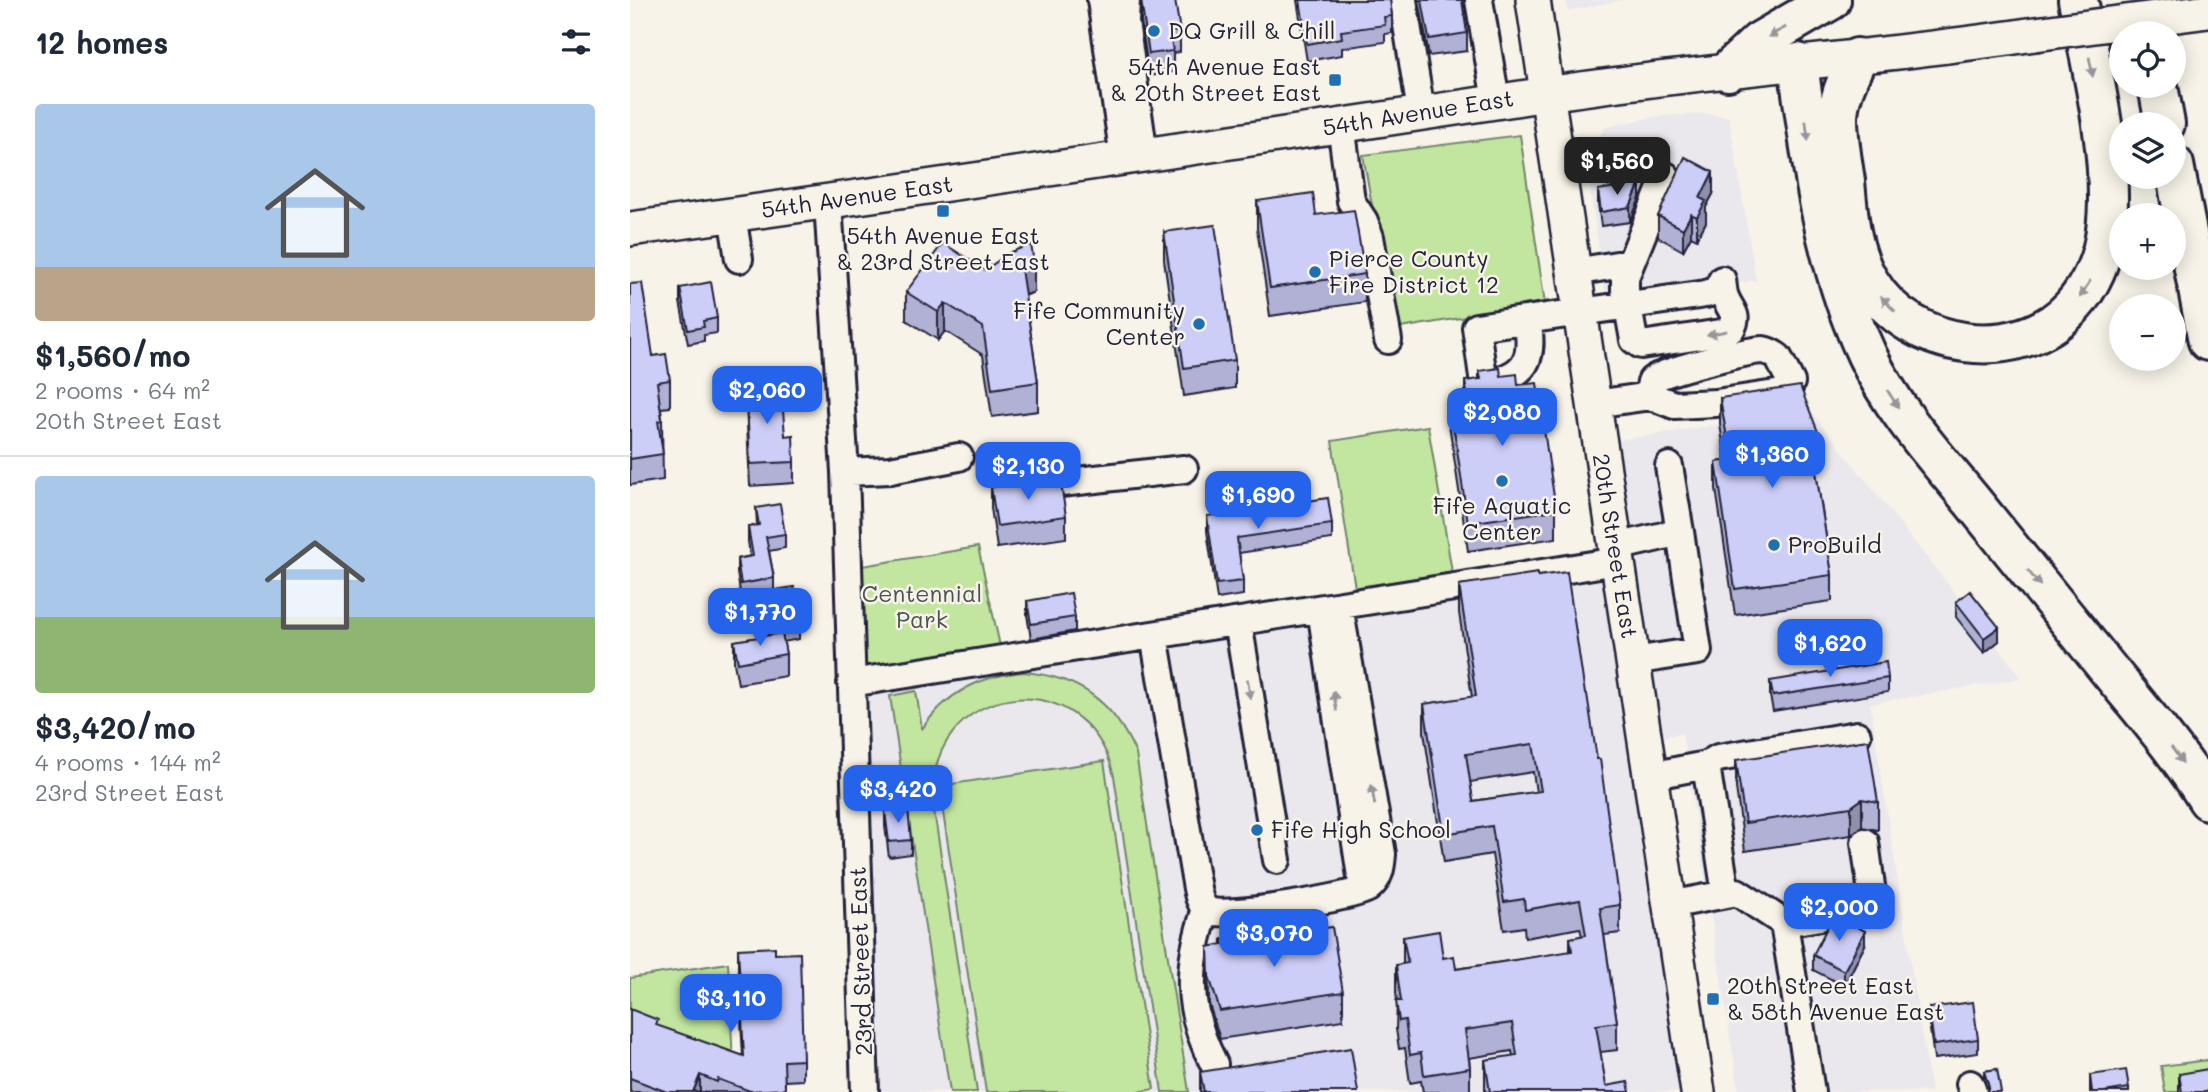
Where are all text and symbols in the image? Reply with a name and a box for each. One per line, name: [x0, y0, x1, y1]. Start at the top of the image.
place label: DQ Grill & Chill: [1168, 15, 1336, 45]
map controls: [2109, 21, 2186, 371]
button: locate: [2109, 21, 2186, 98]
text: 12 homes: [35, 22, 168, 62]
icon: filters: [557, 23, 595, 61]
marker: DQ Grill & Chill: [1146, 23, 1162, 39]
one-way arrow: [1767, 26, 1787, 38]
place label: 54th Avenue East & 20th Street East: [1110, 51, 1321, 107]
one-way arrow: [2086, 56, 2097, 78]
marker: 54th Avenue East & 20th Street East: [1327, 72, 1343, 88]
street label: 54th Avenue East: [1320, 82, 1516, 142]
button: layers: [2109, 112, 2186, 189]
one-way arrow: [1801, 120, 1812, 142]
pin: $1,560: [1560, 138, 1674, 197]
text: $1,560: [1580, 145, 1654, 175]
icon: home: [252, 150, 378, 276]
street label: 54th Avenue East: [759, 168, 955, 224]
marker: 54th Avenue East & 23rd Street East: [935, 203, 951, 219]
button: +: [2109, 203, 2186, 280]
place label: 54th Avenue East & 23rd Street East: [836, 220, 1050, 276]
place label: Pierce County Fire District 12: [1329, 243, 1499, 299]
marker: Pierce County Fire District 12: [1307, 264, 1323, 280]
one-way arrow: [2079, 279, 2092, 298]
button: −: [2109, 294, 2186, 371]
place label: Fife Community Center: [1013, 295, 1185, 351]
one-way arrow: [1880, 296, 1896, 313]
marker: Fife Community Center: [1191, 316, 1207, 332]
one-way arrow: [1706, 327, 1728, 338]
text: $1,560/mo: [35, 335, 191, 375]
pin: $2,060: [710, 366, 824, 426]
text: $2,060: [728, 374, 806, 404]
text: 2 rooms · 64 m²: [35, 375, 210, 405]
pin: $2,080: [1445, 388, 1559, 448]
one-way arrow: [1886, 390, 1900, 408]
text: $2,080: [1463, 396, 1541, 426]
text: 20th Street East: [35, 405, 222, 435]
pin: $1,360: [1715, 430, 1829, 490]
text: $1,360: [1735, 438, 1809, 468]
pin: $2,130: [971, 442, 1085, 502]
text: $2,130: [992, 450, 1064, 480]
street label: 20th Street East: [1587, 451, 1645, 640]
pin: $1,690: [1201, 472, 1315, 531]
marker: Fife Aquatic Center: [1494, 473, 1510, 489]
text: $1,690: [1221, 479, 1295, 509]
place label: Fife Aquatic Center: [1433, 490, 1571, 546]
icon: home: [252, 522, 378, 648]
place label: ProBuild: [1788, 529, 1882, 559]
marker: ProBuild: [1766, 537, 1782, 553]
one-way arrow: [2026, 569, 2041, 586]
park label: Centennial Park: [862, 578, 982, 634]
pin: $1,770: [703, 588, 817, 648]
text: $1,770: [724, 596, 796, 626]
pin: $1,620: [1773, 620, 1887, 679]
text: $1,620: [1793, 627, 1867, 657]
one-way arrow: [1244, 679, 1255, 701]
one-way arrow: [1329, 690, 1340, 712]
text: $3,420/mo: [35, 707, 195, 747]
one-way arrow: [2170, 745, 2184, 764]
text: 4 rooms · 144 m²: [35, 747, 221, 777]
pin: $3,420: [841, 766, 955, 825]
text: $3,420: [859, 773, 937, 803]
text: 23rd Street East: [35, 777, 224, 807]
one-way arrow: [1367, 784, 1378, 806]
place label: Fife High School: [1271, 814, 1451, 844]
marker: Fife High School: [1249, 822, 1265, 838]
street label: 23rd Street East: [842, 866, 878, 1056]
pin: $2,000: [1782, 884, 1896, 943]
text: $2,000: [1800, 891, 1878, 921]
pin: $3,070: [1217, 909, 1331, 969]
text: $3,070: [1235, 917, 1313, 947]
place label: 20th Street East & 58th Avenue East: [1727, 970, 1945, 1026]
pin: $3,110: [674, 974, 788, 1034]
text: $3,110: [696, 982, 766, 1012]
marker: 20th Street East & 58th Avenue East: [1705, 991, 1721, 1007]

